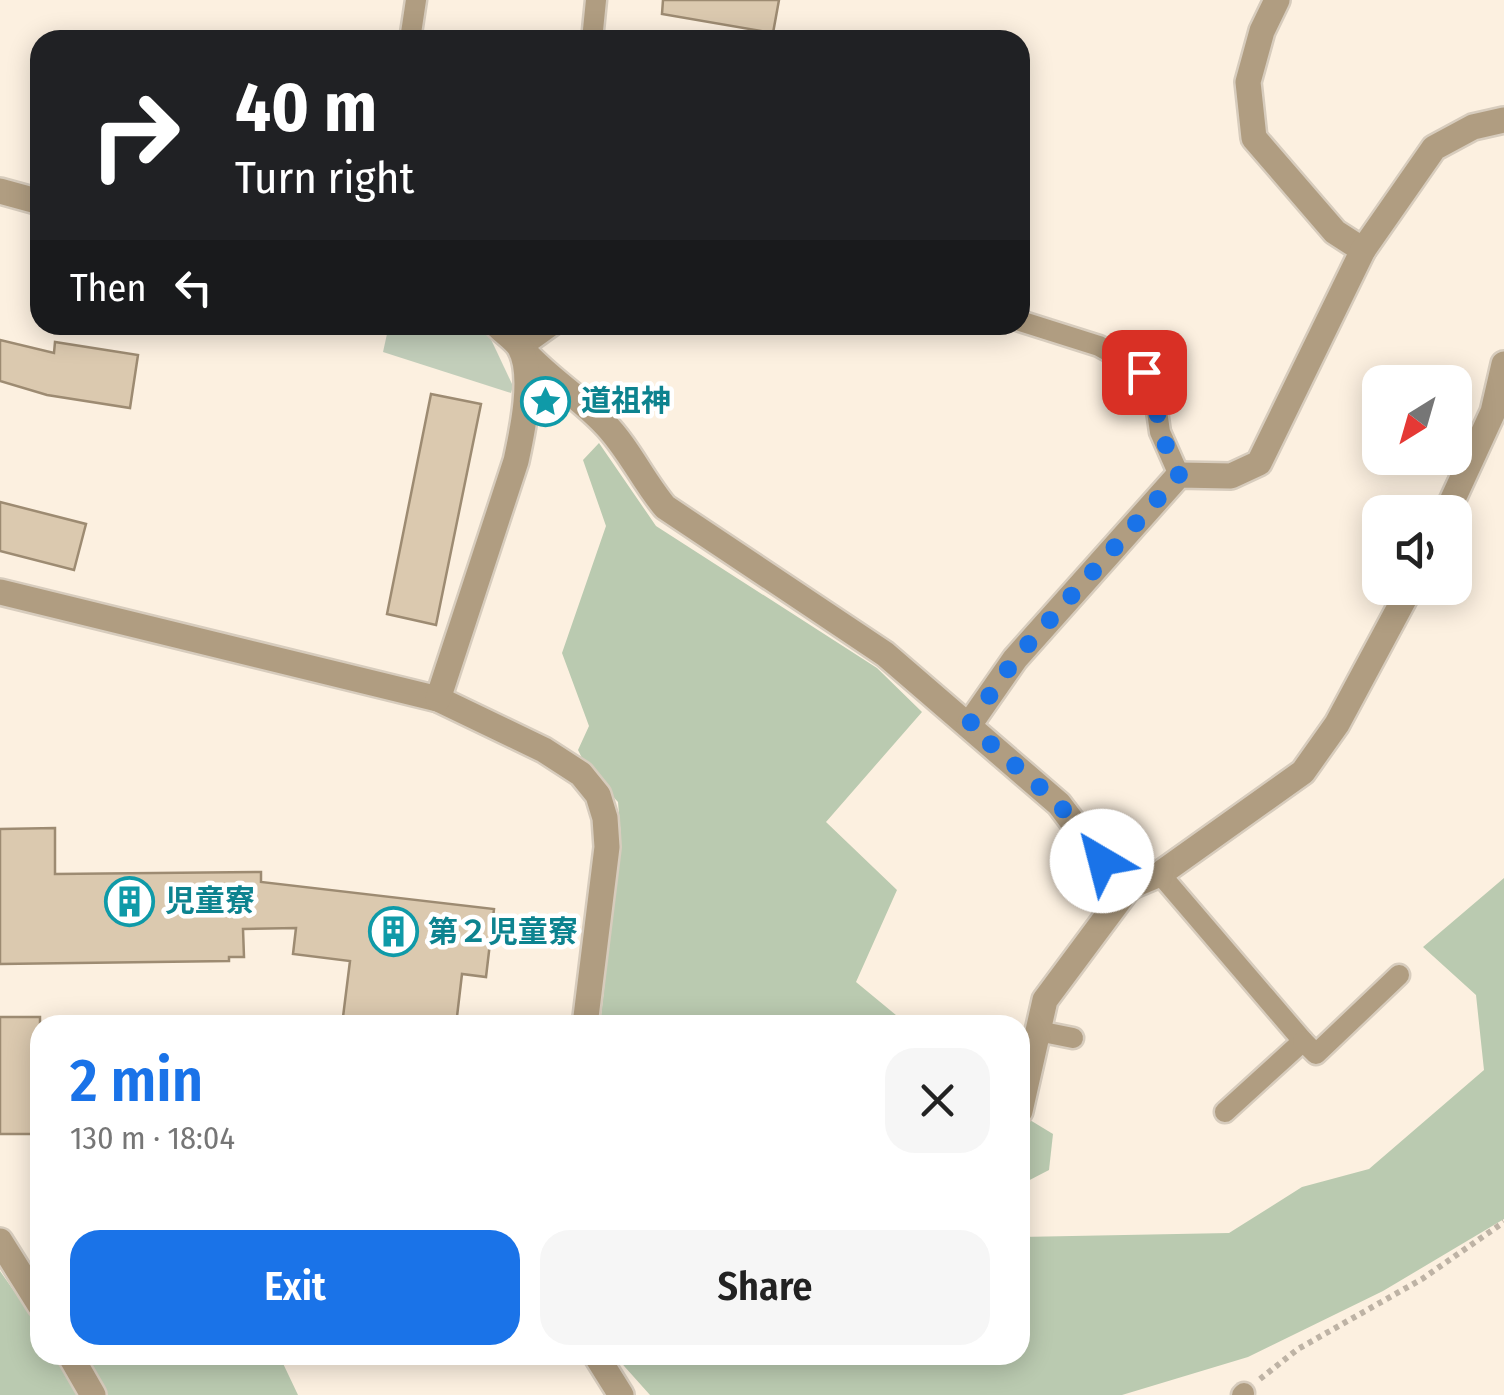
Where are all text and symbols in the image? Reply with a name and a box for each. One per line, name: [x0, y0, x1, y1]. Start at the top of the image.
text: 40 m: [235, 66, 377, 150]
icon: right: [70, 70, 200, 200]
text: Turn right: [235, 151, 414, 205]
icon: left: [166, 260, 221, 315]
text: Then: [70, 265, 146, 311]
pin: [1102, 330, 1187, 415]
icon: arrive: [1117, 345, 1172, 400]
north arrow: [1362, 365, 1472, 475]
map controls: [1362, 365, 1472, 605]
place icon: 道祖神: [520, 375, 572, 427]
place label: 道祖神: [581, 383, 671, 419]
button: sound: [1362, 495, 1472, 605]
position arrow: [1050, 809, 1154, 913]
building icon: 児童寮: [104, 875, 156, 927]
place label: 児童寮: [165, 883, 255, 919]
building icon: 第２児童寮: [367, 906, 419, 958]
place label: 第２児童寮: [428, 914, 578, 950]
text: 2 min: [70, 1045, 203, 1117]
button: close: [885, 1048, 990, 1153]
text: 130 m · 18:04: [70, 1119, 235, 1157]
button: Exit: [70, 1230, 520, 1345]
button: Share: [540, 1230, 990, 1345]

